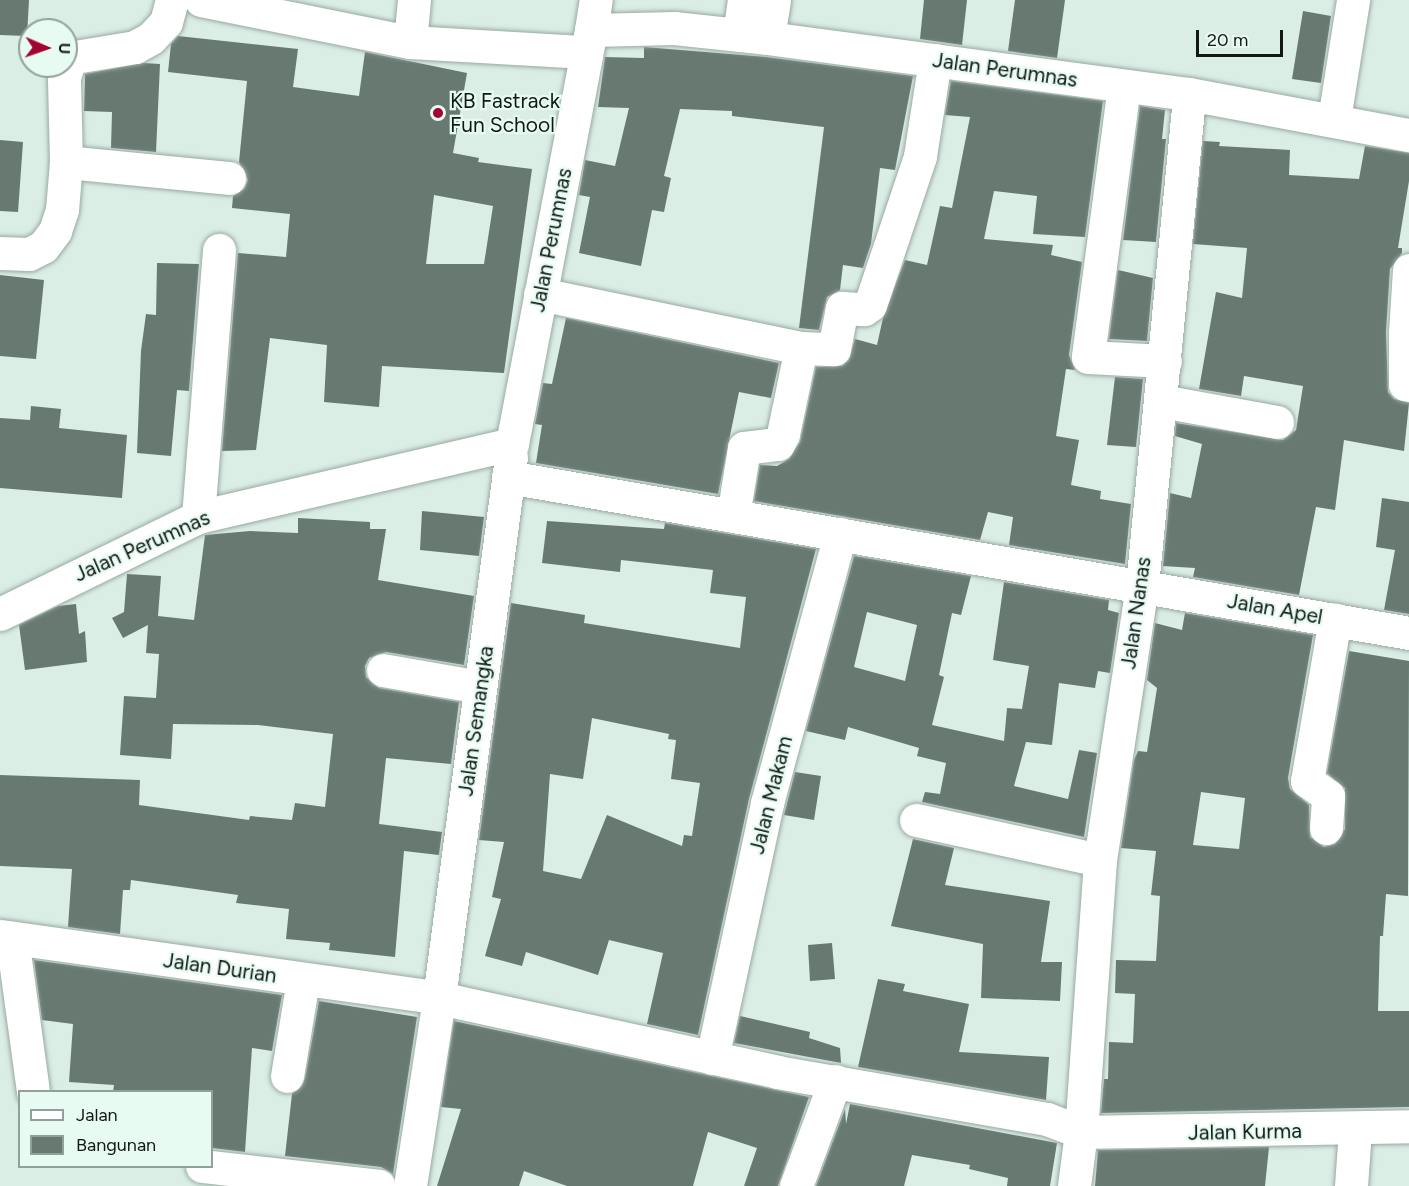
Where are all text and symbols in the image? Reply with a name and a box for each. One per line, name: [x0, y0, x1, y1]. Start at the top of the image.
north arrow: [18, 18, 78, 78]
scale bar: [1199, 18, 1286, 56]
text: 20 m: [1207, 29, 1248, 51]
text: U: [55, 43, 74, 55]
street label: Jalan Perumnas: [931, 47, 1079, 93]
place label: KB Fastrack Fun School: [450, 88, 560, 138]
marker: KB Fastrack Fun School: [431, 106, 445, 120]
street label: Jalan Perumnas: [525, 166, 577, 314]
street label: Jalan Perumnas: [70, 505, 214, 587]
street label: Jalan Nanas: [1116, 555, 1156, 671]
street label: Jalan Apel: [1225, 588, 1325, 630]
street label: Jalan Semangka: [453, 644, 499, 798]
street label: Jalan Makam: [744, 733, 798, 857]
street label: Jalan Durian: [162, 948, 278, 988]
legend: [18, 1090, 213, 1168]
text: Jalan: [76, 1104, 118, 1126]
street label: Jalan Kurma: [1188, 1118, 1302, 1146]
text: Bangunan: [76, 1134, 156, 1156]

